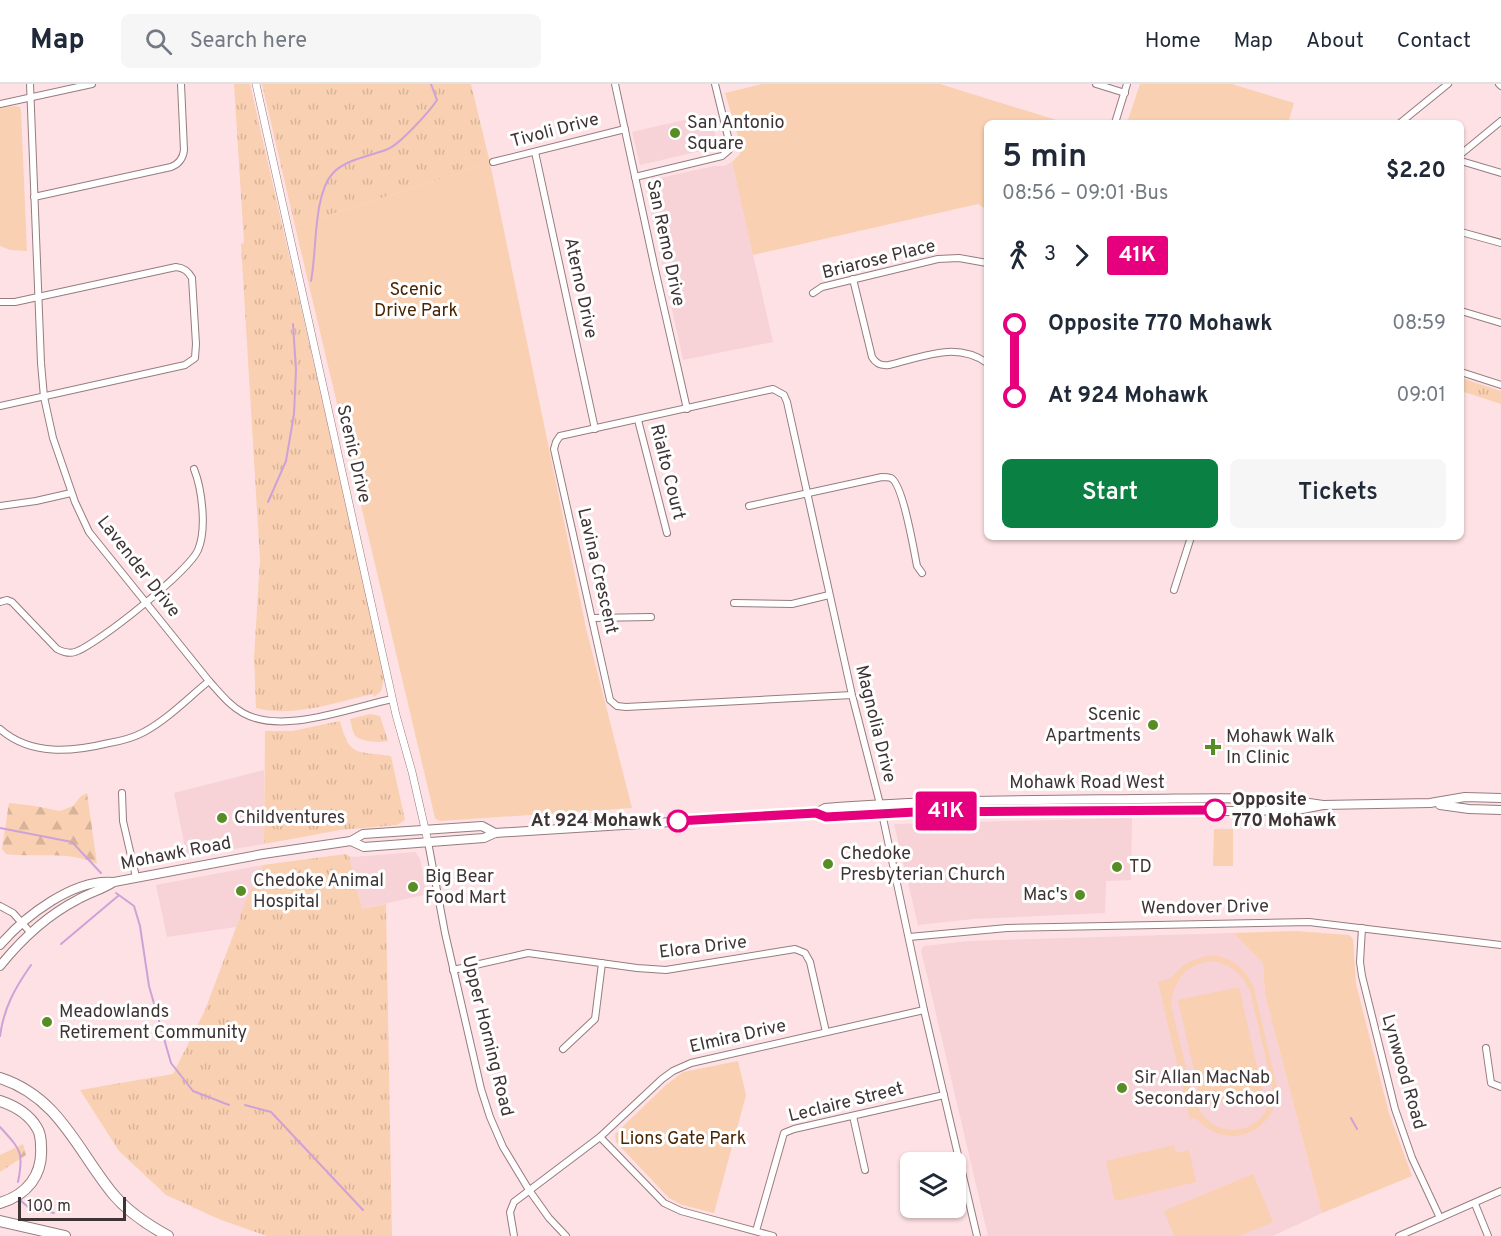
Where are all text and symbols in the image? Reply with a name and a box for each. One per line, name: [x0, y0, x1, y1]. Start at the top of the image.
search box: [121, 14, 541, 68]
text: Map: [30, 23, 85, 59]
icon: search: [142, 25, 175, 58]
text: Search here: [190, 28, 307, 55]
text: Home: [1145, 28, 1201, 55]
text: Map: [1234, 28, 1273, 55]
text: About: [1306, 28, 1364, 55]
text: Contact: [1397, 28, 1471, 55]
street label: Tivoli Drive: [508, 108, 602, 154]
place label: San Antonio Square: [687, 112, 785, 156]
marker: San Antonio Square: [668, 126, 682, 140]
text: 5 min: [1002, 137, 1087, 179]
text: $2.20: [1386, 158, 1446, 185]
street label: San Remo Drive: [640, 178, 690, 308]
text: 08:56 – 09:01 · Bus: [1002, 181, 1168, 207]
street label: Aterno Drive: [558, 235, 602, 341]
street label: Briarose Place: [820, 235, 938, 285]
icon: walk: [1002, 239, 1035, 272]
icon: forward: [1065, 239, 1098, 272]
text: 3: [1044, 242, 1056, 268]
text: 41K: [1119, 242, 1156, 269]
park label: Scenic Drive Park: [374, 279, 458, 323]
text: Opposite 770 Mohawk: [1048, 311, 1273, 338]
text: 08:59: [1392, 311, 1446, 337]
text: At 924 Mohawk: [1048, 383, 1208, 410]
text: 09:01: [1396, 383, 1446, 409]
street label: Scenic Drive: [331, 403, 375, 505]
street label: Rialto Court: [644, 422, 690, 522]
button: Start: [1002, 459, 1218, 528]
button: Tickets: [1230, 459, 1446, 528]
street label: Lavina Crescent: [571, 506, 623, 636]
street label: Lavender Drive: [91, 512, 185, 622]
street label: Magnolia Drive: [849, 663, 901, 785]
place label: Scenic Apartments: [1045, 704, 1141, 748]
marker: Scenic Apartments: [1146, 718, 1160, 732]
place label: Mohawk Walk In Clinic: [1226, 726, 1335, 770]
marker: Mohawk Walk In Clinic: [1204, 738, 1222, 756]
street label: Mohawk Road West: [1009, 772, 1165, 795]
place label: Opposite 770 Mohawk: [1232, 789, 1337, 833]
line badge: 41K: [912, 792, 980, 830]
text: 41K: [928, 798, 964, 825]
marker: Opposite 770 Mohawk: [1204, 799, 1226, 821]
place label: Childventures: [234, 807, 345, 830]
place label: At 924 Mohawk: [531, 810, 662, 833]
marker: At 924 Mohawk: [667, 810, 689, 832]
marker: Childventures: [215, 811, 229, 825]
street label: Mohawk Road: [119, 832, 233, 876]
place label: Chedoke Presbyterian Church: [840, 843, 1005, 887]
place label: TD: [1129, 856, 1152, 879]
marker: Chedoke Presbyterian Church: [821, 857, 835, 871]
marker: TD: [1110, 860, 1124, 874]
place label: Big Bear Food Mart: [425, 866, 506, 910]
place label: Chedoke Animal Hospital: [253, 870, 384, 914]
marker: Big Bear Food Mart: [406, 880, 420, 894]
marker: Chedoke Animal Hospital: [234, 884, 248, 898]
place label: Mac's: [1023, 884, 1068, 907]
marker: Mac's: [1073, 888, 1087, 902]
street label: Wendover Drive: [1141, 895, 1269, 921]
street label: Elora Drive: [658, 931, 748, 965]
street label: Upper Horning Road: [456, 953, 518, 1119]
place label: Meadowlands Retirement Community: [59, 1001, 247, 1045]
street label: Lynwood Road: [1376, 1012, 1430, 1132]
marker: Meadowlands Retirement Community: [40, 1015, 54, 1029]
street label: Elmira Drive: [688, 1015, 788, 1059]
place label: Sir Allan MacNab Secondary School: [1134, 1067, 1280, 1111]
street label: Leclaire Street: [786, 1078, 906, 1128]
marker: Sir Allan MacNab Secondary School: [1115, 1081, 1129, 1095]
park label: Lions Gate Park: [620, 1128, 746, 1151]
map controls: [900, 1152, 966, 1218]
button: layers: [900, 1152, 966, 1218]
scale bar: [18, 1194, 126, 1222]
text: 100 m: [27, 1197, 71, 1217]

